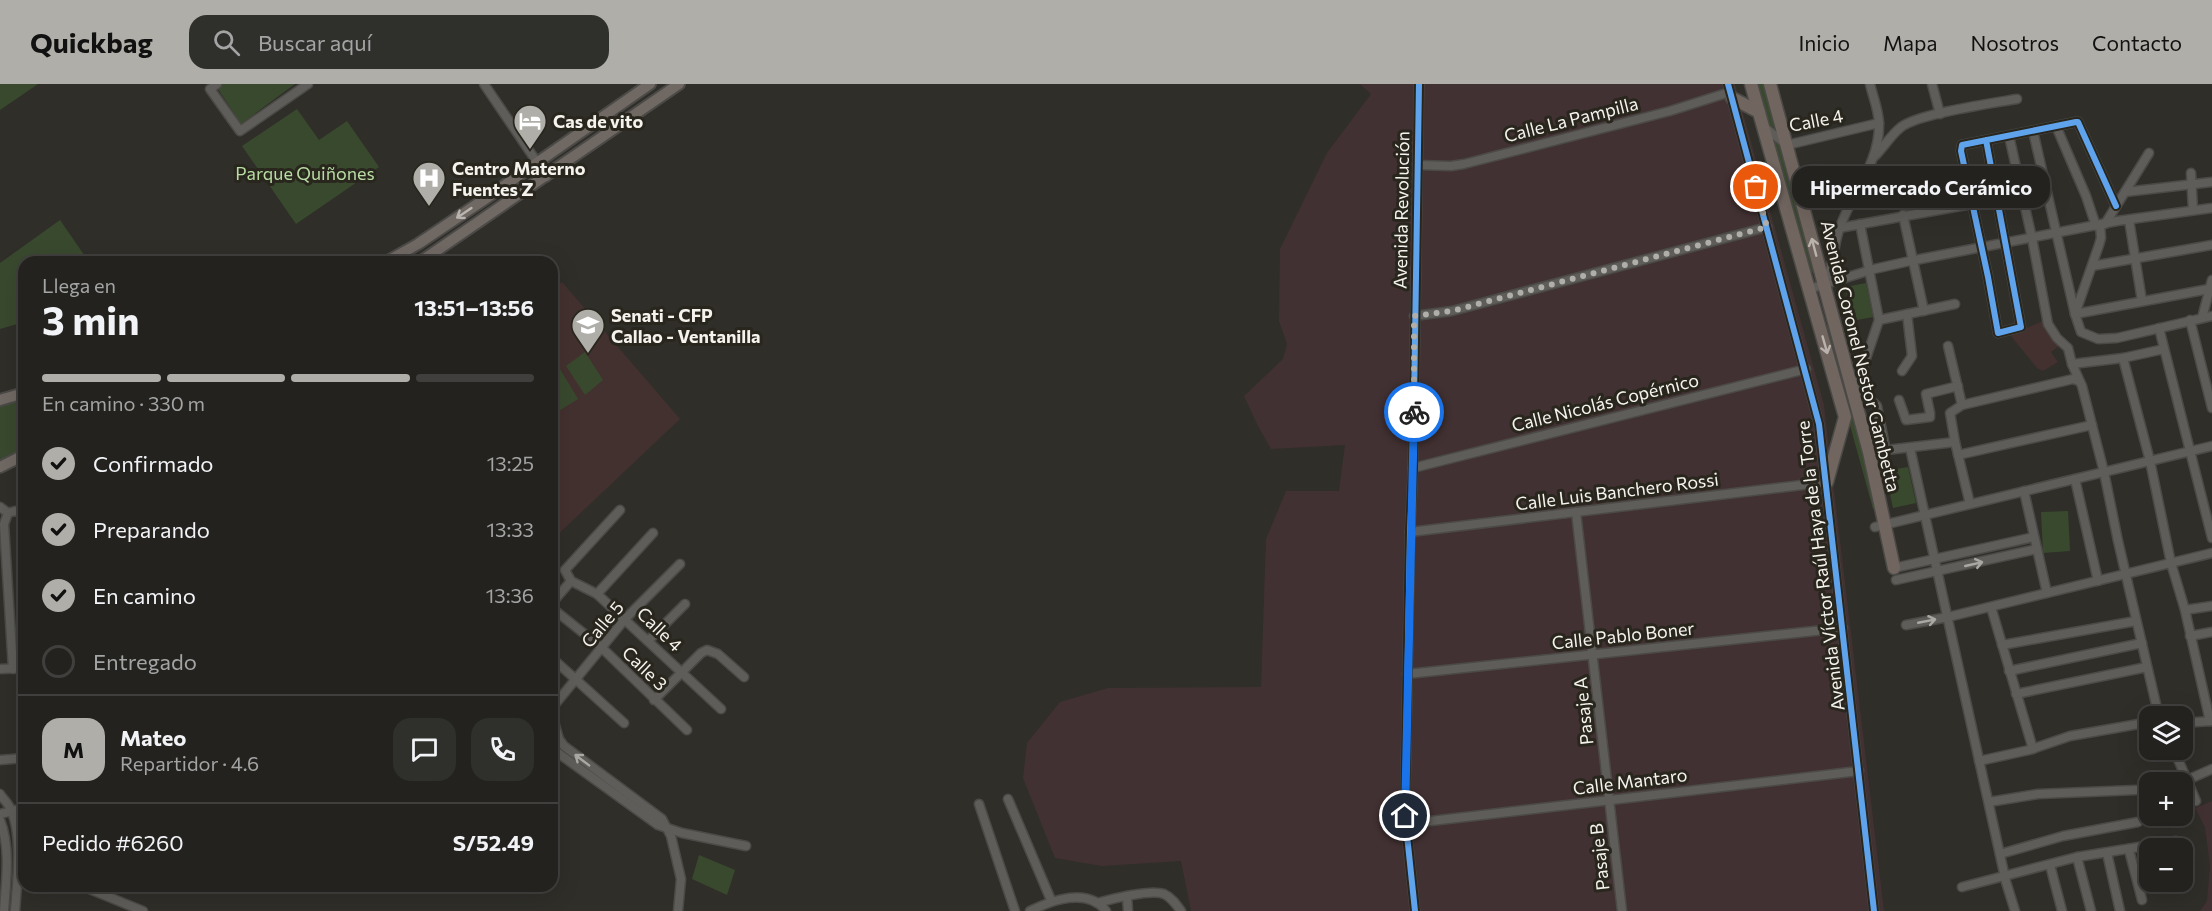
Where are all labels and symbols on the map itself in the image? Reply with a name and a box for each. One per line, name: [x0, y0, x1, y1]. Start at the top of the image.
street label: Calle La Pampilla: [1502, 92, 1640, 146]
hotel icon: Cas de vito: [512, 103, 548, 150]
street label: Calle 4: [1787, 104, 1845, 136]
place label: Cas de vito: [553, 110, 643, 132]
street label: Avenida Revolución: [1389, 131, 1413, 289]
place label: Centro Materno Fuentes Z: [452, 157, 586, 200]
hospital icon: Centro Materno Fuentes Z: [411, 160, 447, 207]
pin: [1730, 161, 1781, 212]
park label: Parque Quiñones: [235, 162, 375, 184]
callout: Hipermercado Cerámico: [1792, 166, 2050, 208]
one-way arrow: [456, 207, 472, 219]
street label: Avenida Coronel Nestor Gambetta: [1817, 218, 1905, 494]
one-way arrow: [1808, 238, 1820, 257]
place label: Senati - CFP Callao - Ventanilla: [611, 304, 761, 347]
school or university icon: Senati - CFP Callao - Ventanilla: [570, 307, 606, 354]
one-way arrow: [1820, 335, 1831, 354]
street label: Calle Nicolás Copérnico: [1509, 368, 1701, 436]
courier: [1384, 382, 1444, 442]
street label: Avenida Víctor Raúl Haya de la Torre: [1791, 420, 1849, 712]
street label: Calle Luis Banchero Rossi: [1514, 468, 1720, 514]
one-way arrow: [1964, 557, 1983, 569]
street label: Calle 5: [576, 596, 628, 652]
street label: Calle 4: [633, 602, 687, 656]
one-way arrow: [1917, 615, 1936, 626]
street label: Calle Pablo Boner: [1551, 617, 1695, 653]
street label: Calle 3: [618, 641, 672, 695]
street label: Pasaje A: [1568, 676, 1598, 746]
one-way arrow: [574, 753, 590, 766]
street label: Calle Mantaro: [1572, 763, 1688, 799]
pin: [1379, 790, 1430, 841]
street label: Pasaje B: [1585, 822, 1613, 892]

